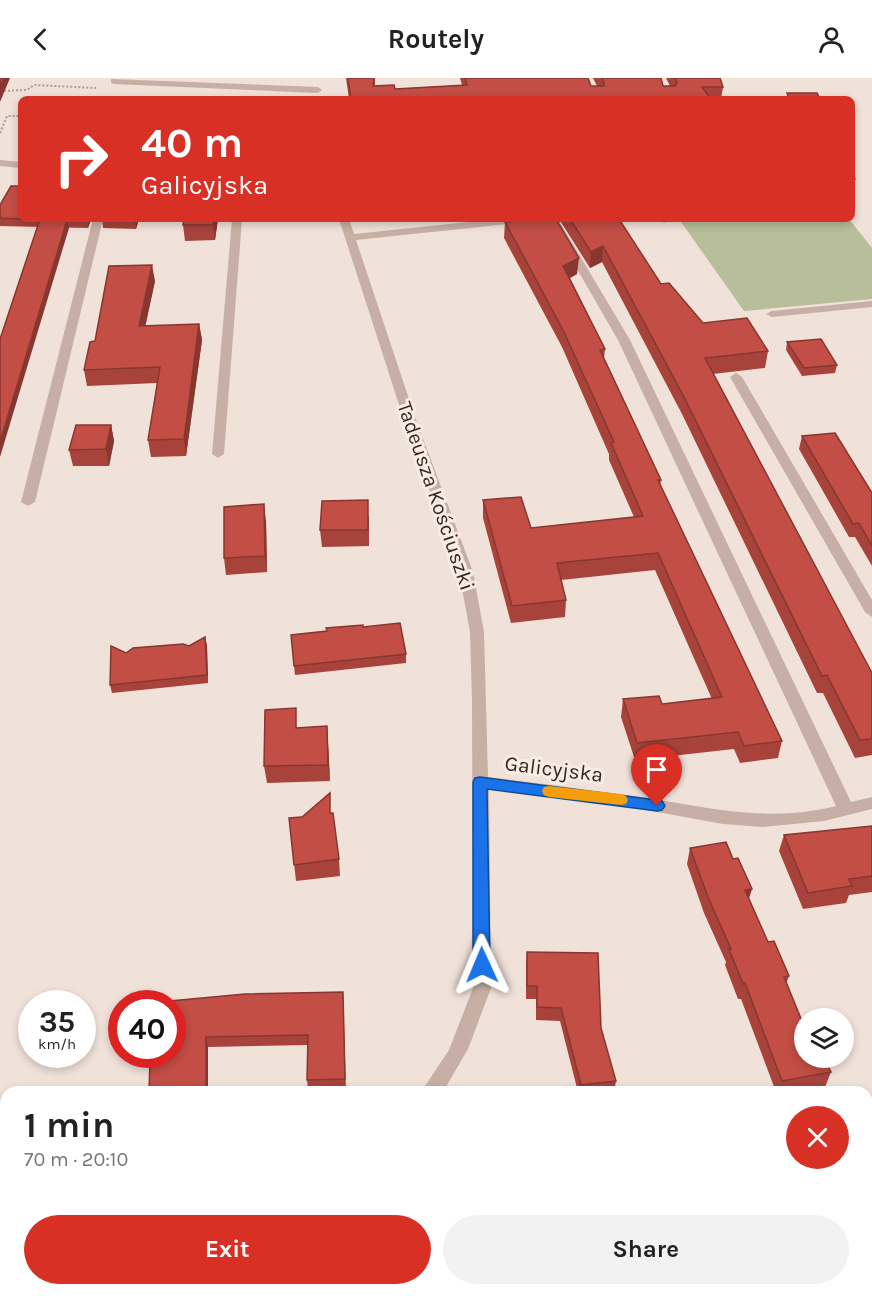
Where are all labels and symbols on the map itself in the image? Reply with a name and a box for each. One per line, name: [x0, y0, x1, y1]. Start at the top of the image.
street label: Tadeusza Kościuszki: [392, 399, 480, 593]
pin: [631, 744, 682, 806]
street label: Galicyjska: [503, 751, 605, 787]
position arrow: [450, 933, 514, 997]
speed limit sign: 40: [108, 990, 186, 1068]

